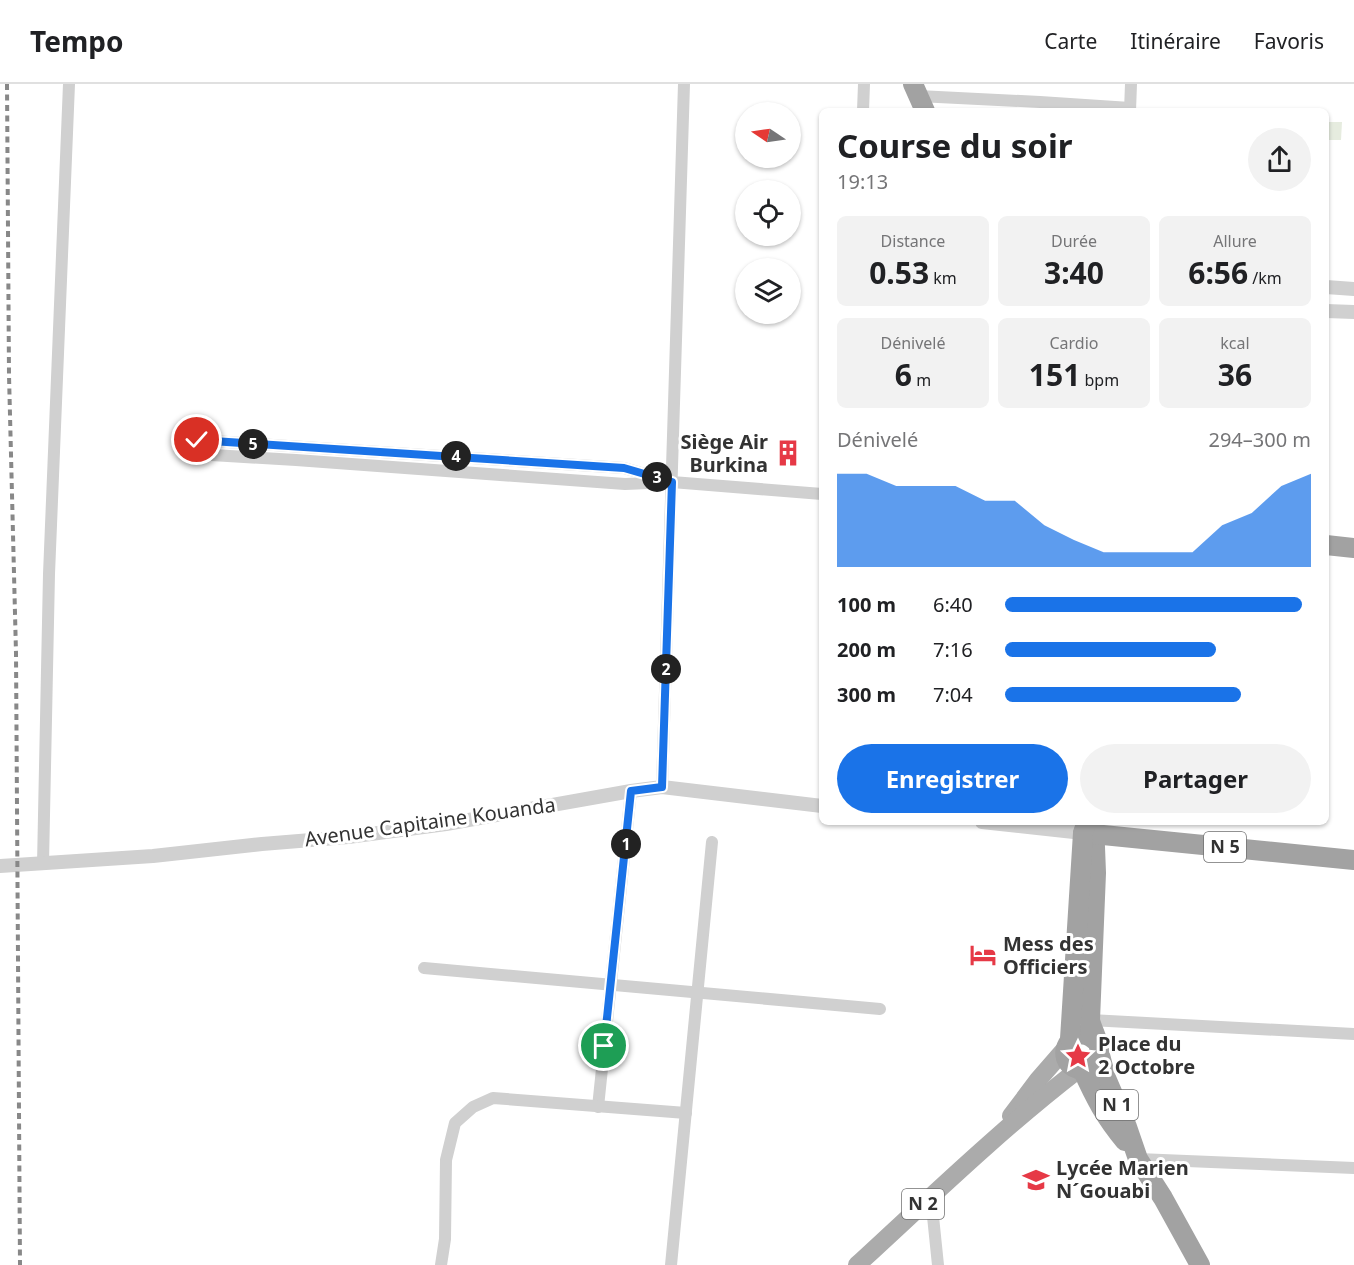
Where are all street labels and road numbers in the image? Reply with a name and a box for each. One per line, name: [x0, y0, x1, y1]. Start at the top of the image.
street label: Avenue Capitaine Kouanda: [303, 791, 557, 852]
road number: N 5: [1204, 832, 1246, 862]
road number: N 1: [1096, 1090, 1138, 1120]
road number: N 2: [902, 1189, 944, 1219]

